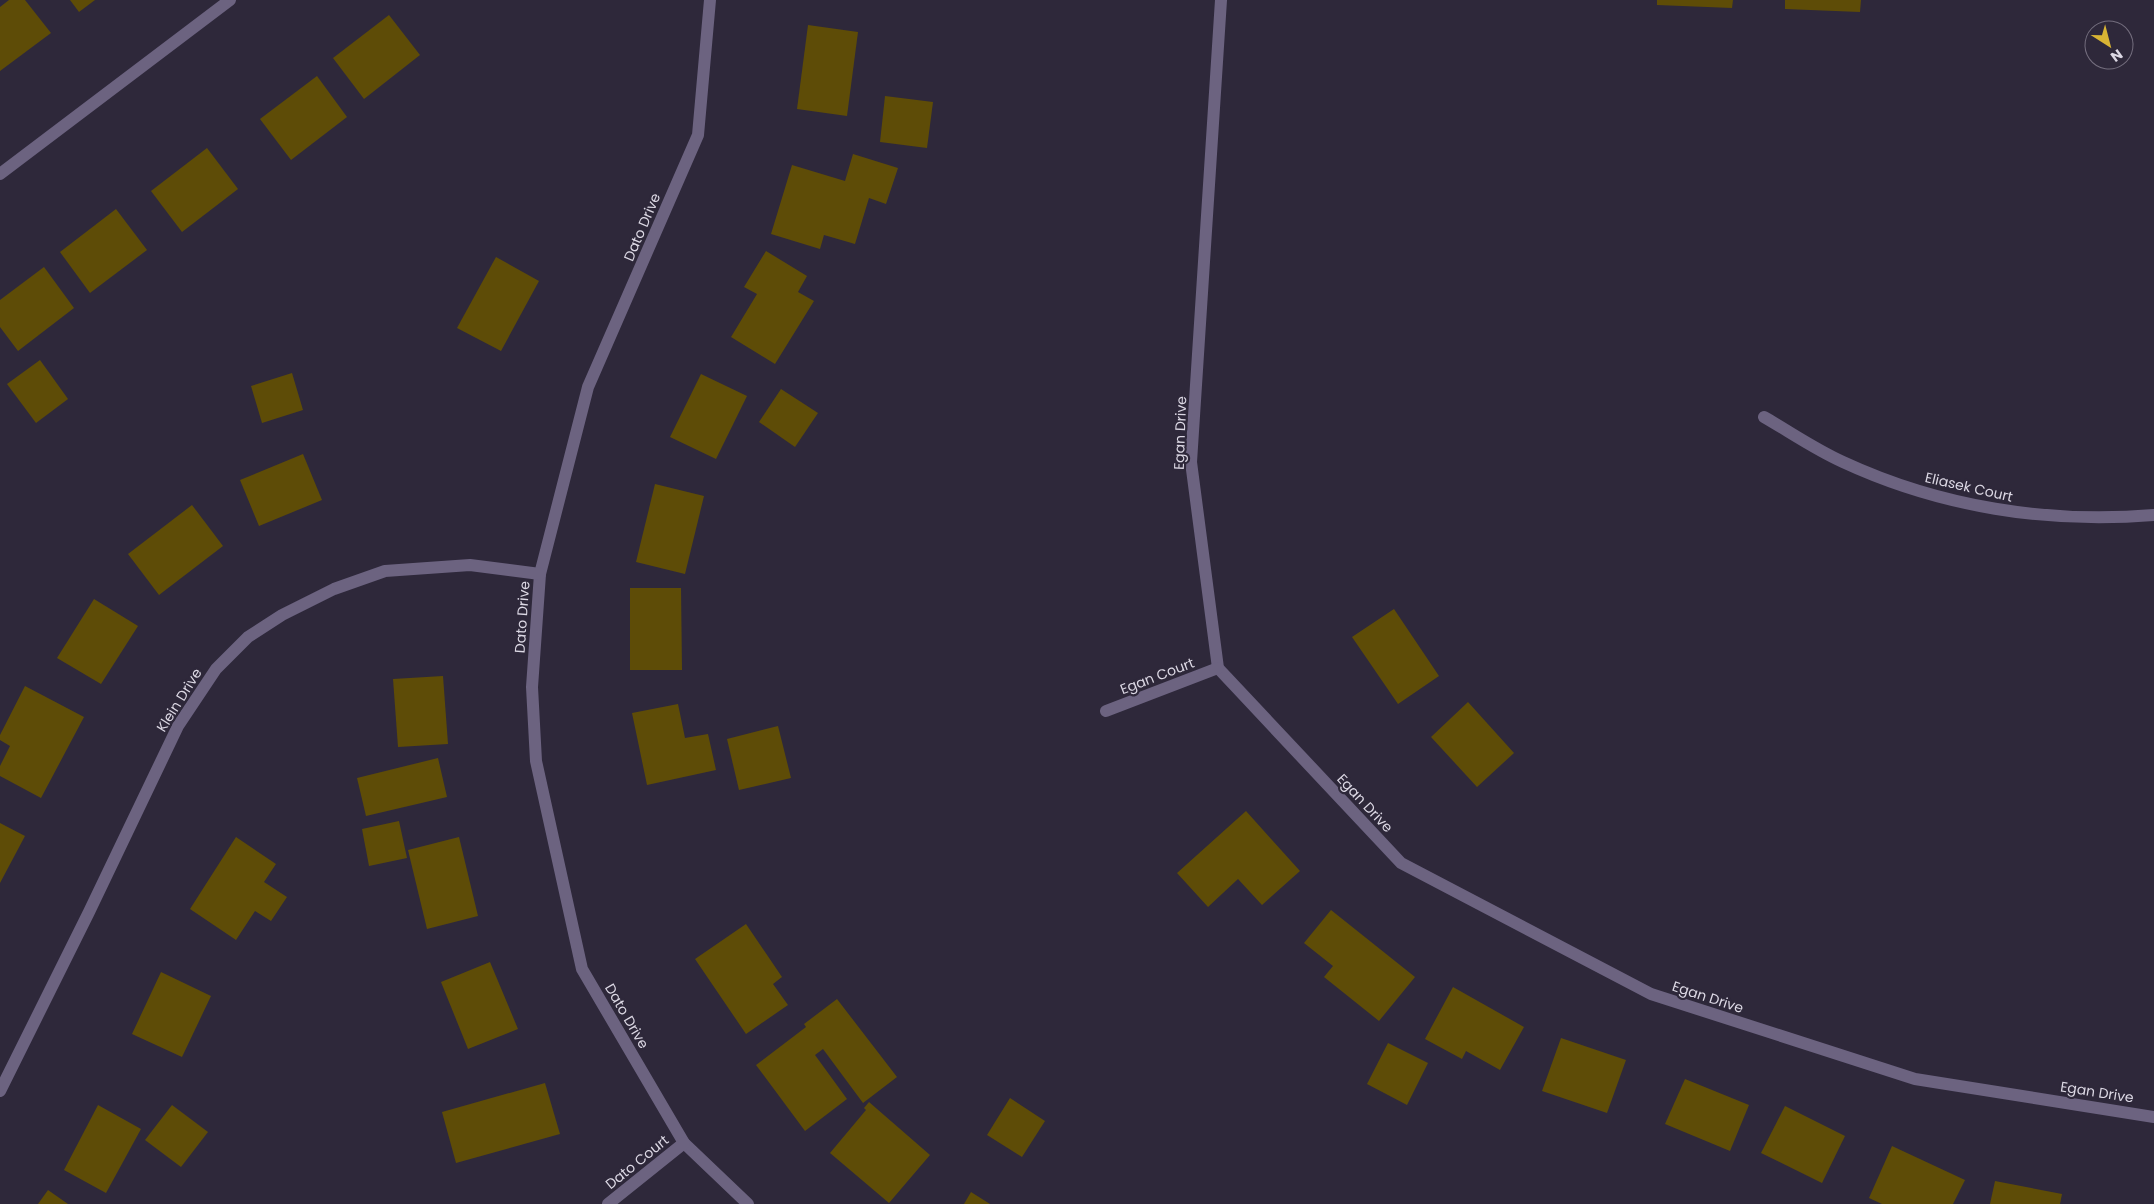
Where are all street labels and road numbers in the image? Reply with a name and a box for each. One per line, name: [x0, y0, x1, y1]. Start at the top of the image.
street label: Dato Drive: [619, 190, 665, 264]
street label: Egan Drive: [1169, 395, 1191, 470]
street label: Eliasek Court: [1923, 467, 2015, 507]
street label: Dato Drive: [510, 580, 535, 654]
street label: Egan Court: [1117, 653, 1197, 699]
street label: Klein Drive: [152, 664, 207, 736]
street label: Egan Drive: [1332, 769, 1398, 837]
street label: Egan Drive: [1670, 976, 1747, 1018]
street label: Dato Drive: [600, 980, 654, 1053]
street label: Egan Drive: [2059, 1076, 2135, 1108]
street label: Dato Court: [601, 1130, 673, 1194]

